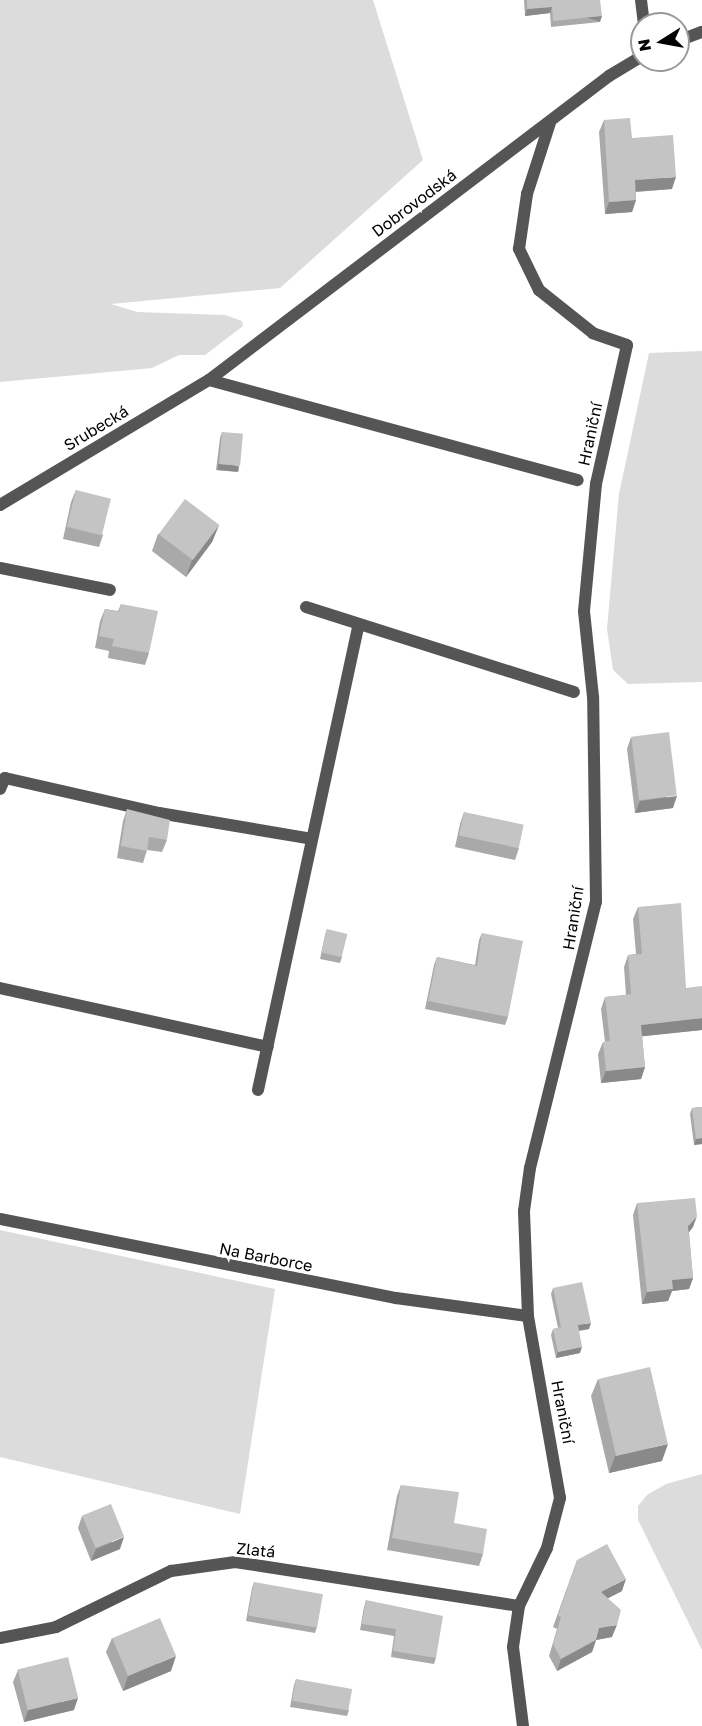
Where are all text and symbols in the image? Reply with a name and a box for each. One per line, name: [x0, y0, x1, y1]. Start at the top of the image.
north arrow: [630, 12, 690, 72]
text: N: [633, 37, 655, 53]
street label: Dobrovodská: [368, 165, 460, 241]
street label: Srubecká: [60, 401, 132, 455]
street label: Hraniční: [574, 401, 606, 467]
street label: Hraniční: [558, 885, 588, 951]
street label: Na Barborce: [218, 1239, 314, 1275]
street label: Hraniční: [547, 1379, 579, 1445]
street label: Zlatá: [236, 1538, 276, 1562]

